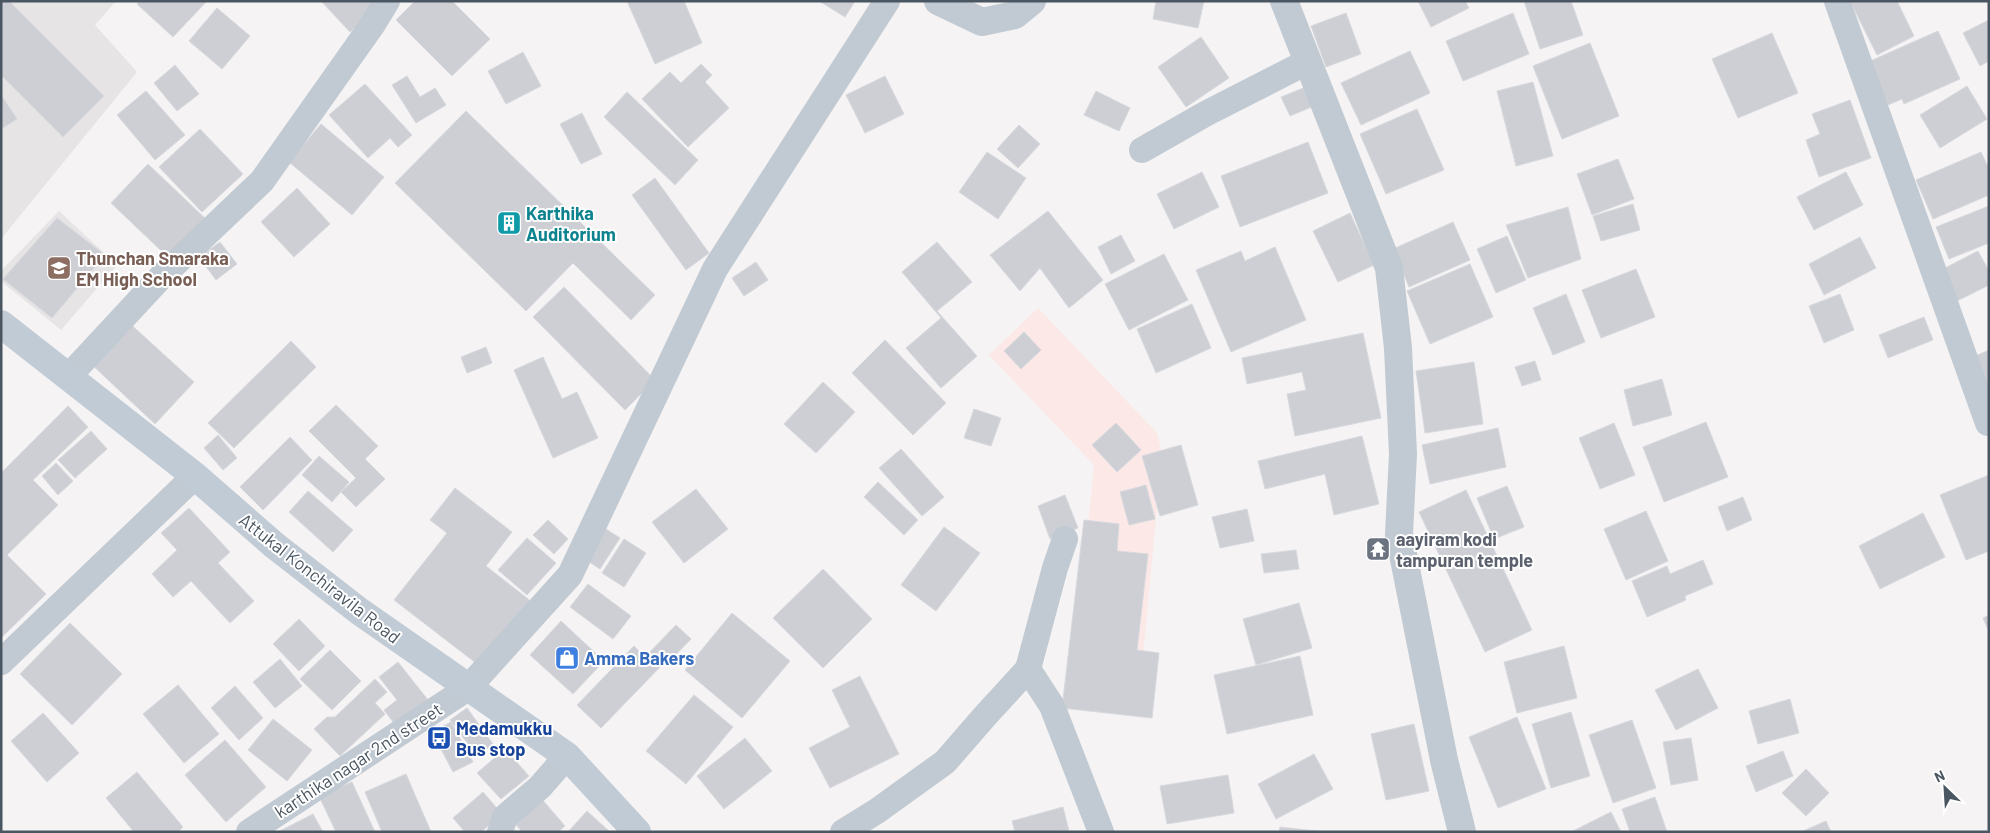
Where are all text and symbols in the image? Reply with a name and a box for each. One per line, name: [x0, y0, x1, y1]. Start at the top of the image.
place label: Karthika Auditorium: [526, 202, 616, 245]
building icon: Karthika Auditorium: [496, 210, 522, 236]
place label: Thunchan Smaraka EM High School: [76, 247, 229, 290]
school or university icon: Thunchan Smaraka EM High School: [46, 255, 72, 281]
street label: Attukal Konchiravila Road: [235, 508, 405, 648]
place label: aayiram kodi tampuran temple: [1396, 528, 1533, 571]
temple icon: aayiram kodi tampuran temple: [1365, 536, 1391, 562]
shop icon: Amma Bakers: [554, 645, 580, 671]
place label: Amma Bakers: [584, 647, 694, 669]
street label: karthika nagar 2nd street: [270, 698, 446, 822]
place label: Medamukku Bus stop: [456, 717, 552, 760]
bus stop icon: Medamukku Bus stop: [426, 725, 452, 751]
north arrow: [1920, 763, 1970, 813]
text: N: [1931, 766, 1947, 785]

